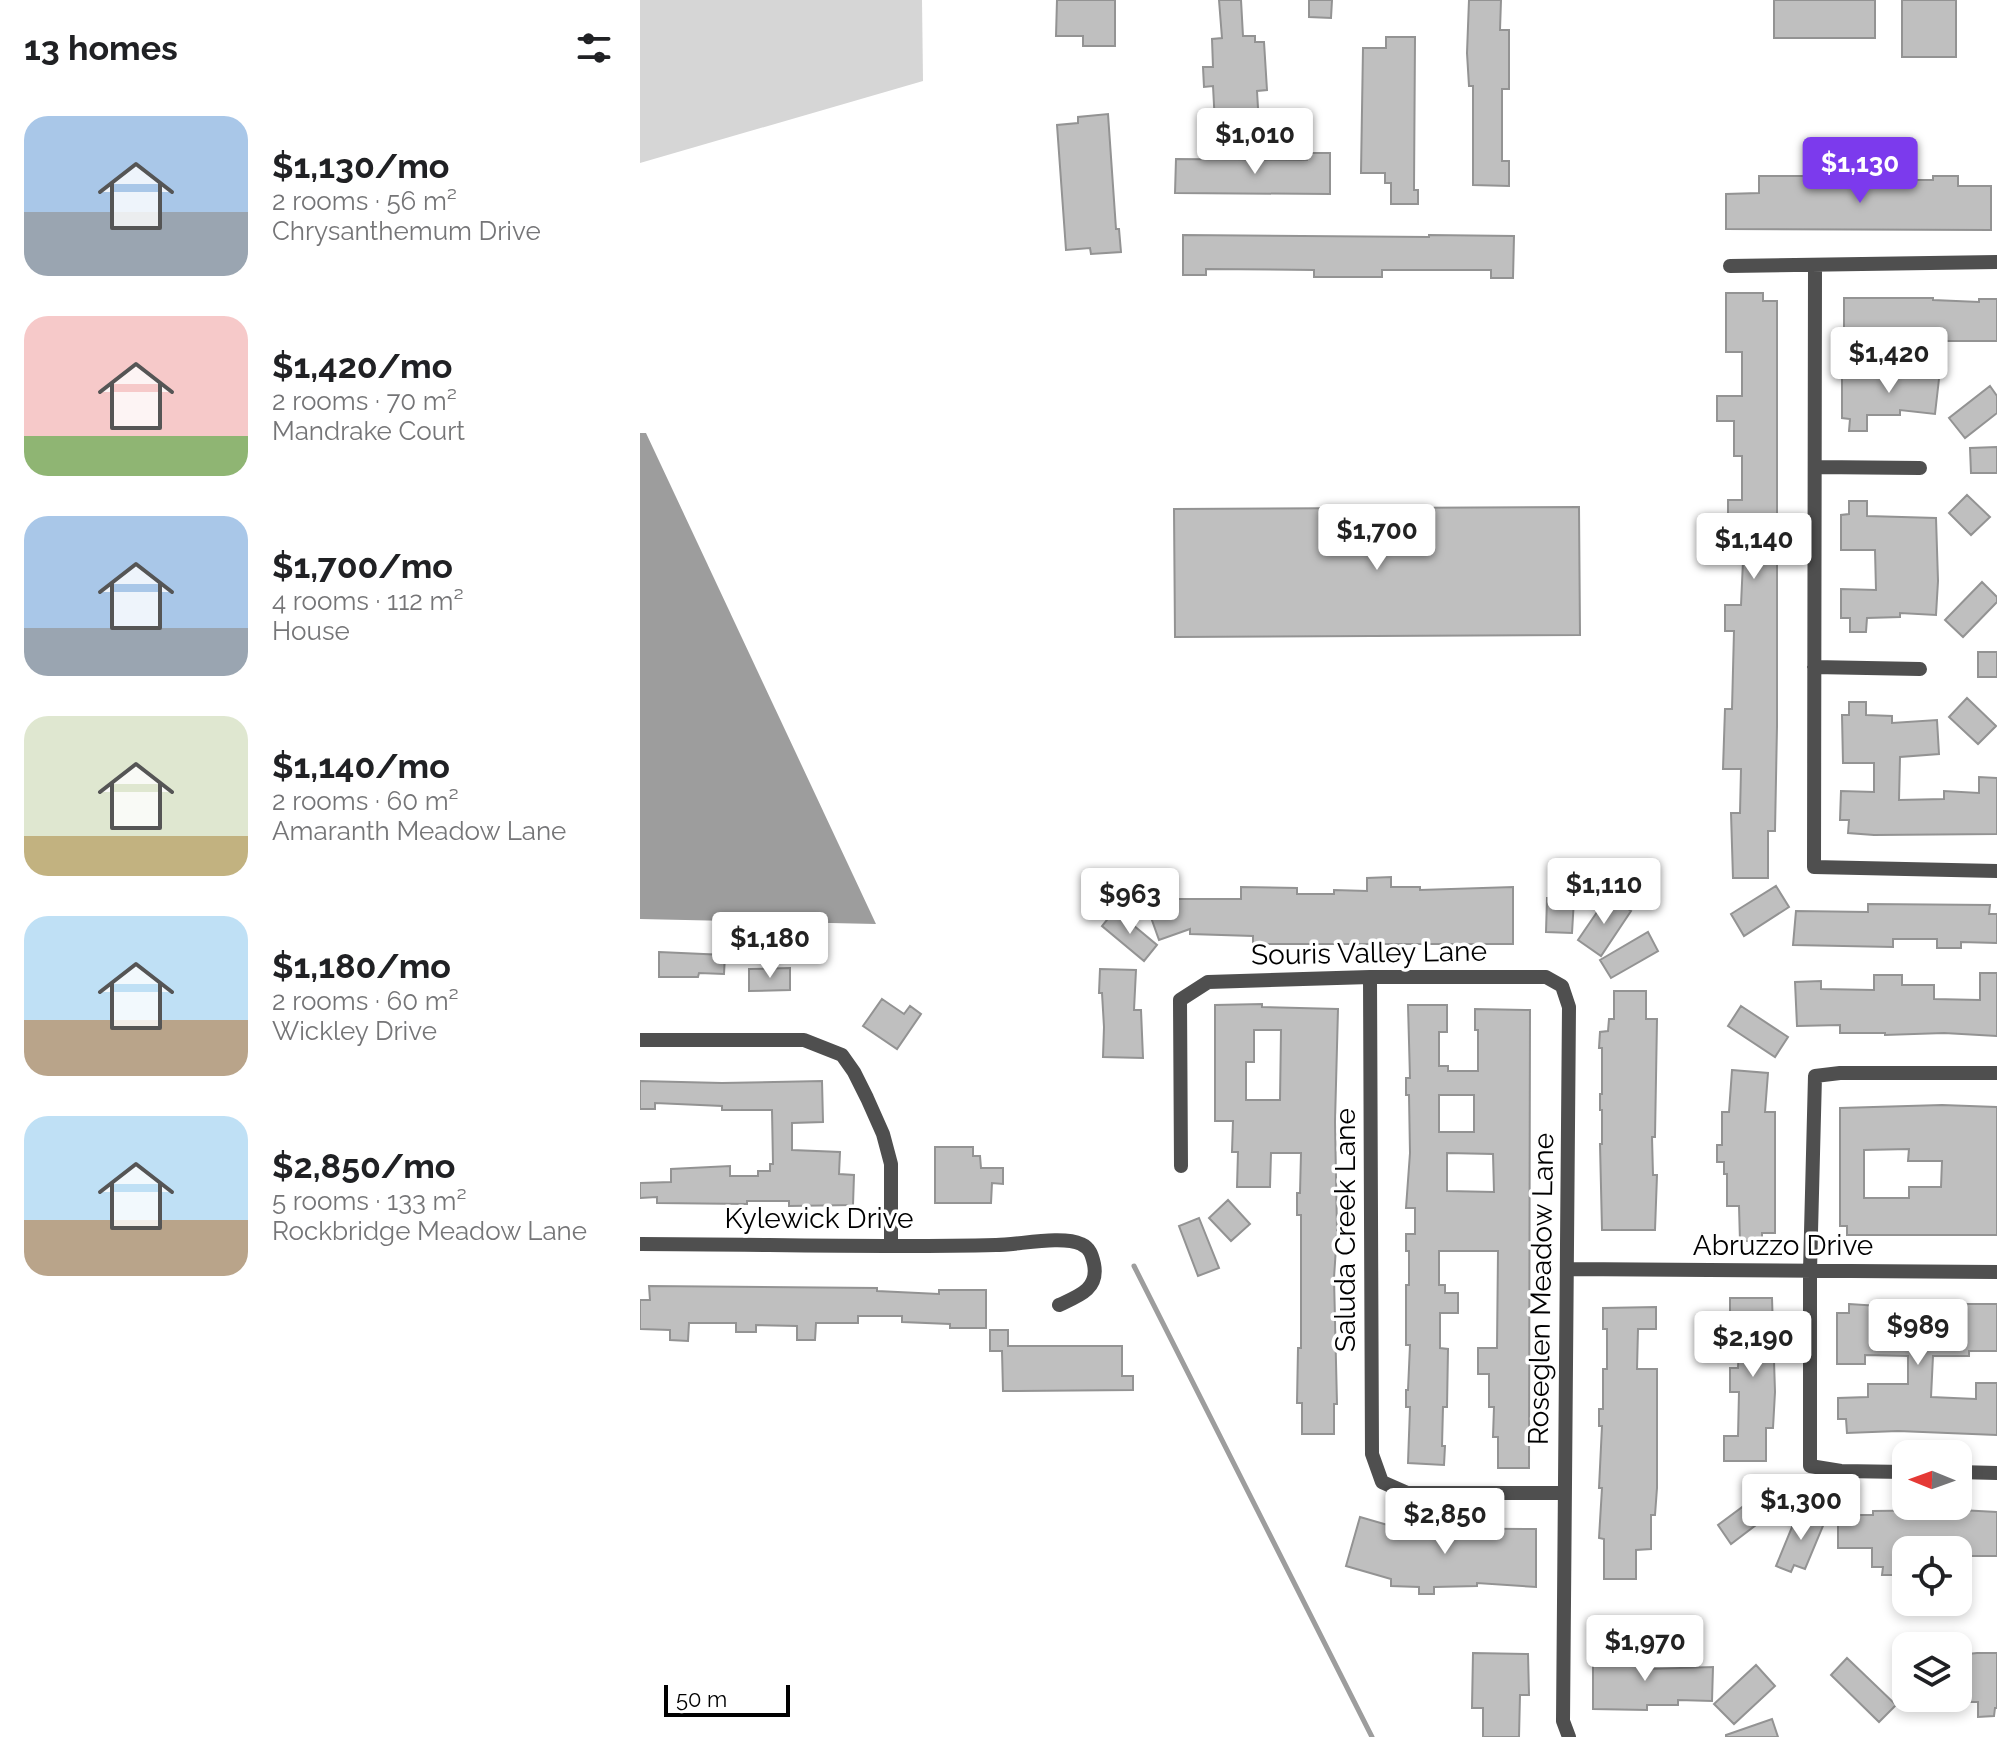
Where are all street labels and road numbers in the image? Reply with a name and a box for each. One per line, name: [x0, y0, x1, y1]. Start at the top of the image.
street label: Souris Valley Lane: [1251, 934, 1487, 972]
street label: Saluda Creek Lane: [1329, 1108, 1362, 1352]
street label: Roseglen Meadow Lane: [1522, 1133, 1560, 1445]
street label: Kylewick Drive: [725, 1202, 913, 1235]
street label: Abruzzo Drive: [1693, 1229, 1873, 1262]

